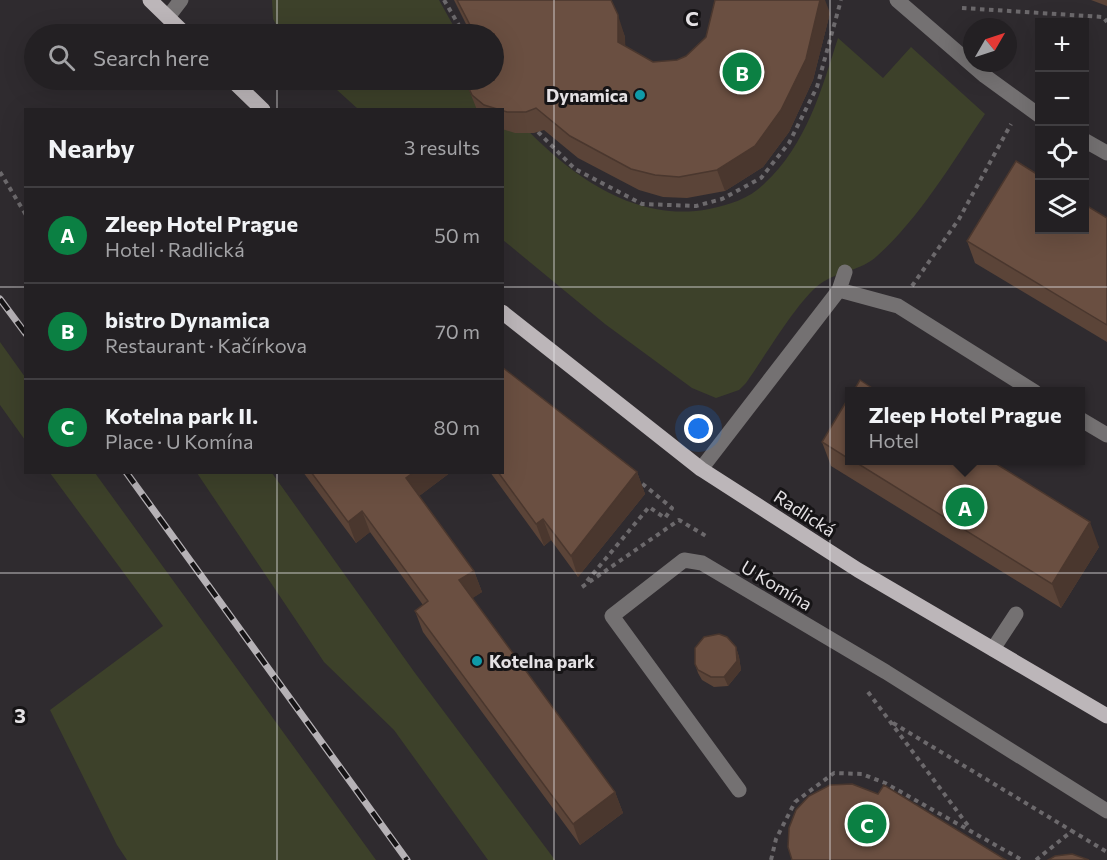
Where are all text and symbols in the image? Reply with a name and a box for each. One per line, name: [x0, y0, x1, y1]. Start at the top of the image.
text: C: [685, 6, 699, 30]
north arrow: [963, 18, 1017, 72]
map controls: [1035, 18, 1089, 234]
button: +: [1035, 18, 1089, 72]
search box: [24, 24, 504, 90]
icon: search: [45, 41, 78, 74]
text: Search here: [93, 44, 209, 71]
pin: B: [722, 50, 762, 94]
button: −: [1035, 72, 1089, 126]
place label: Dynamica: [546, 84, 628, 106]
marker: Dynamica: [633, 88, 647, 102]
button: locate: [1035, 126, 1089, 180]
text: Nearby: [48, 132, 135, 163]
text: 3 results: [404, 135, 480, 159]
button: layers: [1035, 180, 1089, 234]
text: Zleep Hotel Prague: [105, 210, 298, 237]
text: A: [60, 223, 75, 247]
text: 50 m: [434, 223, 480, 247]
text: Hotel · Radlická: [105, 237, 245, 261]
text: bistro Dynamica: [105, 306, 270, 333]
text: B: [61, 319, 74, 343]
text: 70 m: [435, 319, 480, 343]
text: Restaurant · Kačírkova: [105, 333, 307, 357]
popup: [845, 387, 1085, 465]
text: Zleep Hotel Prague: [868, 401, 1062, 428]
text: Kotelna park II.: [105, 402, 258, 429]
your location: [684, 414, 713, 443]
text: C: [61, 415, 74, 439]
text: 80 m: [434, 415, 480, 439]
text: Hotel: [868, 428, 919, 452]
text: Place · U Komína: [105, 429, 254, 453]
pin: A: [946, 484, 984, 530]
street label: Radlická: [770, 485, 840, 541]
street label: U Komína: [738, 555, 816, 615]
place label: Kotelna park: [489, 650, 595, 672]
marker: Kotelna park: [470, 654, 484, 668]
text: 3: [14, 703, 26, 727]
pin: C: [848, 802, 886, 846]

